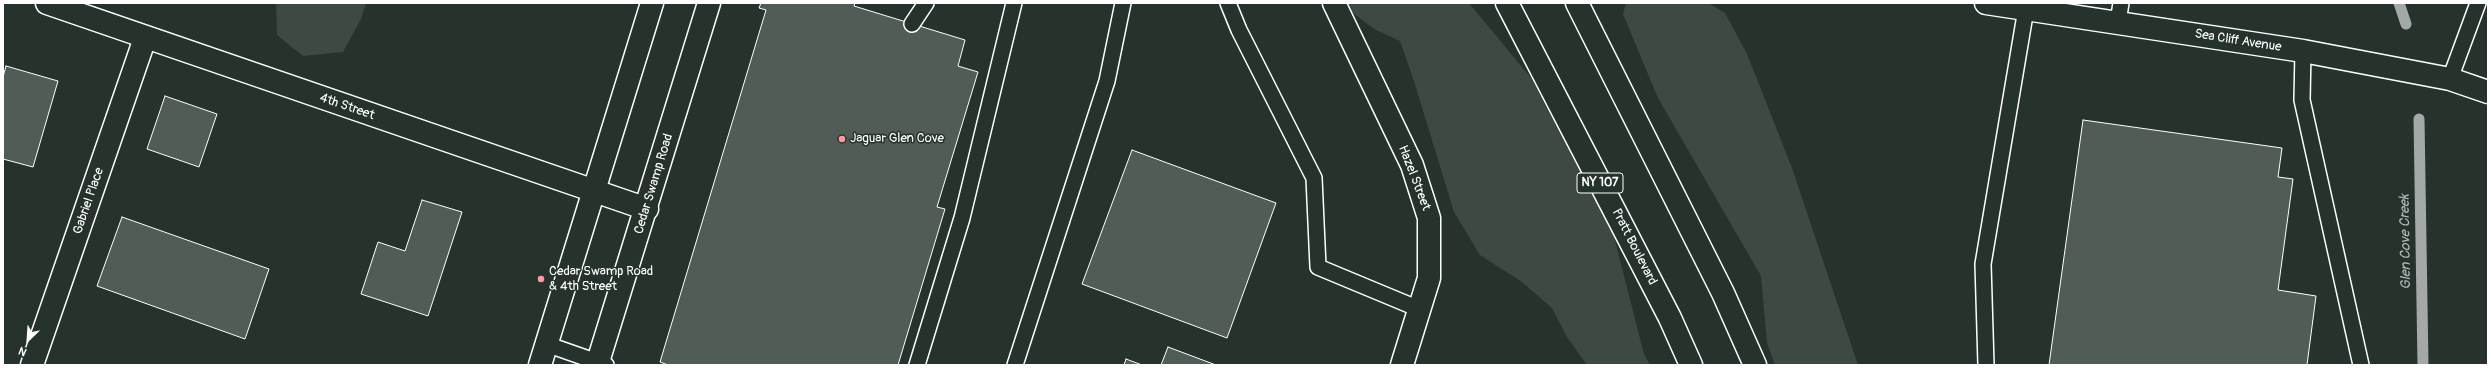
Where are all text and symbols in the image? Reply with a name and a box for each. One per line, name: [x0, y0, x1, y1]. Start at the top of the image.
street label: Sea Cliff Avenue: [2194, 26, 2282, 56]
street label: 4th Street: [318, 90, 376, 124]
place label: Jaguar Glen Cove: [850, 131, 944, 147]
street label: Cedar Swamp Road: [631, 132, 677, 236]
marker: Jaguar Glen Cove: [837, 134, 847, 144]
street label: Hazel Street: [1394, 143, 1434, 213]
street label: Gabriel Place: [70, 166, 108, 236]
road number: NY 107: [1577, 173, 1623, 193]
water label: Glen Cove Creek: [2397, 194, 2415, 290]
street label: Pratt Boulevard: [1608, 206, 1660, 288]
place label: Cedar Swamp Road & 4th Street: [549, 264, 653, 295]
marker: Cedar Swamp Road & 4th Street: [536, 274, 546, 284]
north arrow: [8, 320, 48, 360]
text: N: [17, 344, 29, 359]

